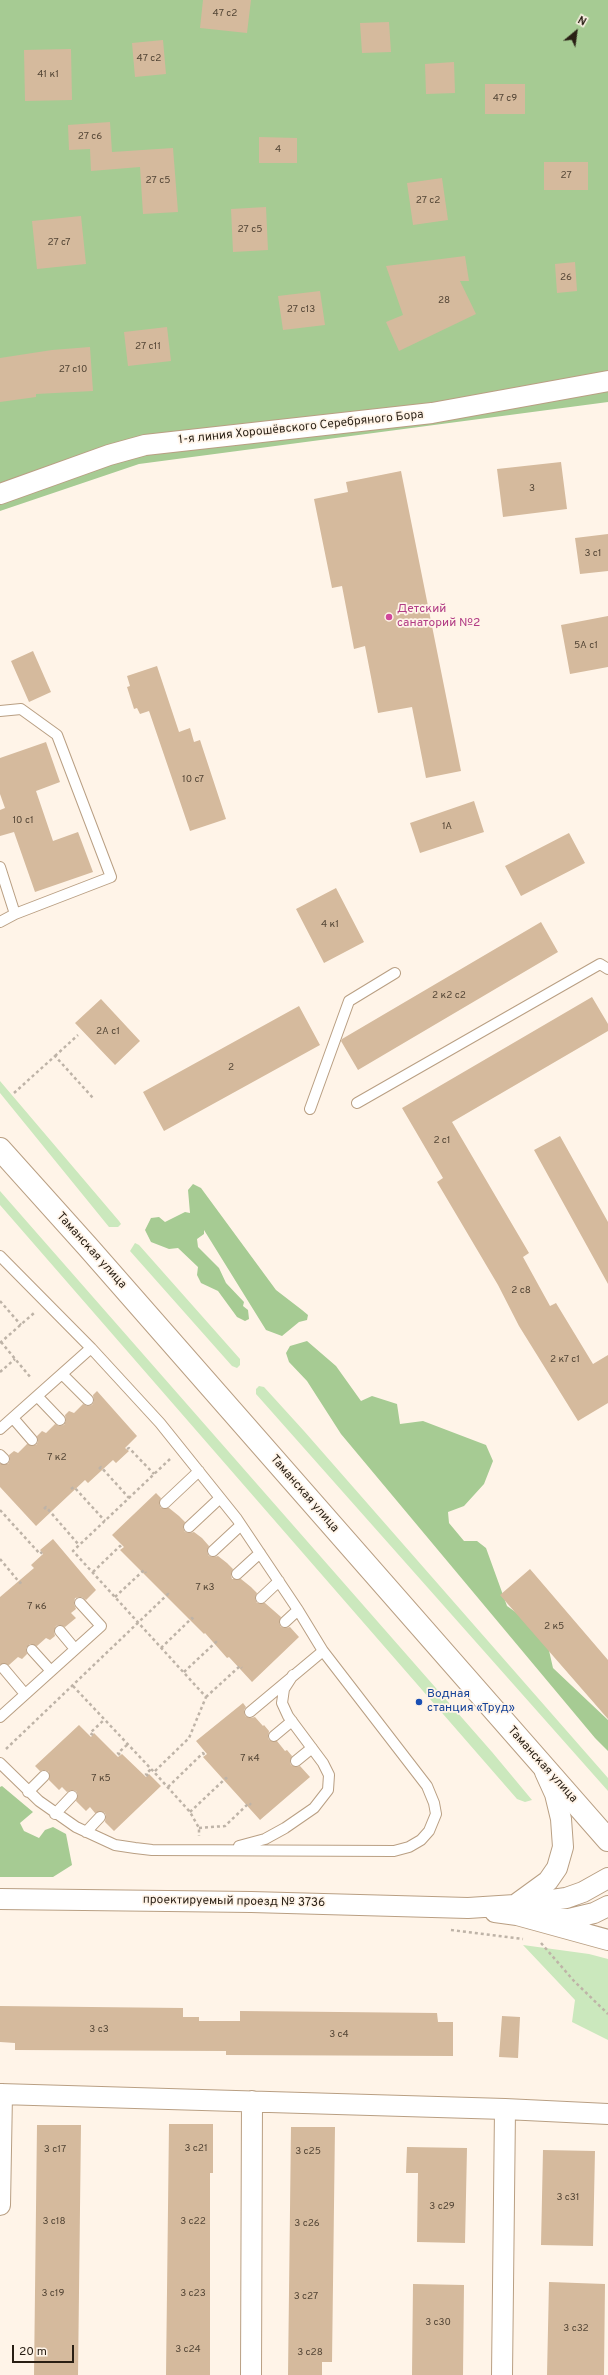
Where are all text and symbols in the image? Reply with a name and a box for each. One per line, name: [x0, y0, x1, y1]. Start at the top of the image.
house number: 47 с2: [213, 8, 237, 20]
north arrow: [556, 12, 596, 52]
text: N: [575, 13, 589, 30]
house number: 47 с2: [137, 53, 161, 65]
house number: 41 к1: [37, 69, 59, 81]
house number: 47 с9: [493, 93, 517, 105]
house number: 27 с6: [78, 131, 102, 143]
house number: 4: [275, 144, 281, 156]
house number: 27: [560, 170, 572, 182]
house number: 27 с5: [146, 175, 170, 187]
house number: 27 с2: [416, 195, 440, 207]
house number: 27 с5: [238, 224, 262, 236]
house number: 27 с7: [48, 237, 70, 249]
house number: 26: [560, 272, 572, 284]
house number: 28: [438, 295, 450, 307]
house number: 27 с13: [287, 304, 315, 316]
house number: 27 с11: [135, 341, 161, 353]
house number: 27 с10: [59, 364, 87, 376]
street label: 1-я линия Хорошёвского Серебряного Бора: [178, 408, 424, 448]
house number: 3: [529, 483, 535, 495]
house number: 3 с1: [584, 548, 602, 560]
place label: Детский санаторий №2: [397, 603, 480, 631]
marker: Детский санаторий №2: [384, 612, 394, 622]
house number: 5А с1: [574, 640, 598, 652]
house number: 10 с7: [182, 774, 204, 786]
house number: 10 с1: [12, 815, 34, 827]
house number: 1А: [442, 821, 452, 833]
house number: 4 к1: [321, 919, 339, 931]
house number: 2 к2 с2: [432, 990, 466, 1002]
house number: 2А с1: [96, 1026, 120, 1038]
house number: 2: [228, 1062, 234, 1074]
house number: 2 с1: [433, 1135, 451, 1147]
street label: Таманская улица: [53, 1210, 129, 1292]
house number: 2 с8: [511, 1285, 531, 1297]
house number: 2 к7 с1: [550, 1354, 580, 1366]
house number: 7 к2: [47, 1452, 67, 1464]
street label: Таманская улица: [267, 1452, 341, 1536]
house number: 7 к3: [195, 1582, 215, 1594]
house number: 7 к6: [27, 1601, 47, 1613]
house number: 2 к5: [544, 1621, 564, 1633]
place label: Водная станция «Труд»: [427, 1688, 515, 1716]
marker: Водная станция «Труд»: [414, 1697, 424, 1707]
street label: Таманская улица: [504, 1724, 580, 1806]
house number: 7 к4: [240, 1753, 260, 1765]
house number: 7 к5: [91, 1773, 111, 1785]
street label: проектируемый проезд № 3736: [143, 1893, 325, 1911]
house number: 3 с3: [89, 2024, 109, 2036]
house number: 3 с4: [329, 2029, 349, 2041]
house number: 3 с21: [184, 2143, 208, 2155]
house number: 3 с17: [44, 2144, 66, 2156]
house number: 3 с25: [295, 2146, 321, 2158]
house number: 3 с31: [556, 2192, 580, 2204]
house number: 3 с29: [429, 2201, 455, 2213]
house number: 3 с18: [42, 2216, 66, 2228]
house number: 3 с22: [180, 2216, 206, 2228]
house number: 3 с26: [294, 2218, 320, 2230]
house number: 3 с19: [41, 2288, 65, 2300]
house number: 3 с23: [180, 2288, 206, 2300]
house number: 3 с27: [294, 2291, 318, 2303]
house number: 3 с30: [425, 2317, 451, 2329]
house number: 3 с32: [563, 2323, 589, 2335]
scale bar: [14, 2337, 76, 2363]
text: 20 m: [19, 2344, 47, 2360]
house number: 3 с24: [175, 2344, 201, 2356]
house number: 3 с28: [297, 2347, 323, 2359]

